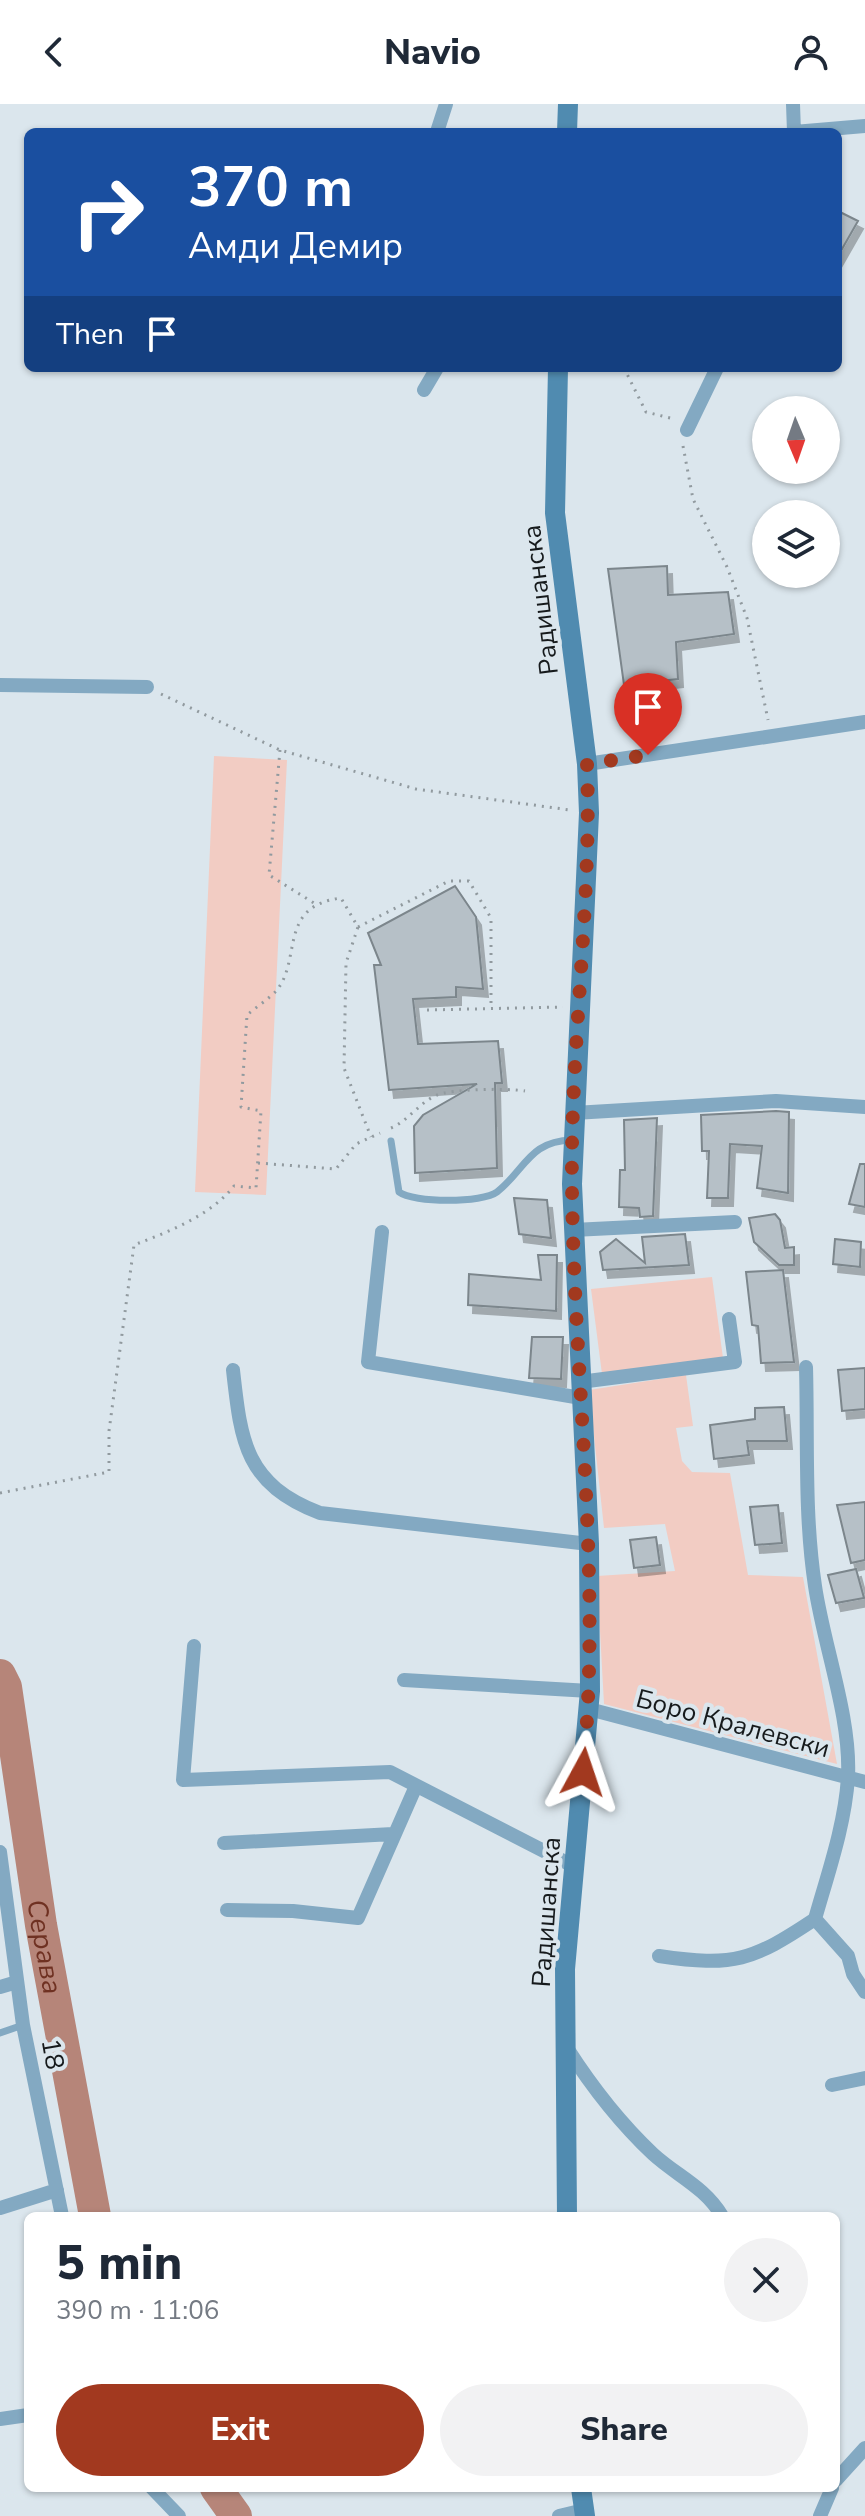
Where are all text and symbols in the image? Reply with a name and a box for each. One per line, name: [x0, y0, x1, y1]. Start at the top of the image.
text: Navio: [384, 28, 481, 77]
icon: back: [32, 30, 76, 74]
icon: person: [789, 30, 833, 74]
text: 370 m: [188, 149, 353, 226]
icon: right: [56, 160, 160, 264]
text: Амди Демир: [188, 222, 403, 271]
icon: arrive: [140, 312, 184, 356]
text: Then: [56, 314, 124, 355]
north arrow: [752, 396, 840, 484]
map controls: [752, 396, 840, 588]
button: layers: [752, 500, 840, 588]
street label: Радишанска: [514, 523, 567, 677]
pin: [614, 673, 682, 755]
icon: arrive: [626, 685, 670, 729]
street label: Боро Кралевски: [632, 1681, 834, 1766]
position arrow: [541, 1730, 625, 1814]
street label: Радишанска: [524, 1836, 569, 1988]
water label: Серава: [17, 1897, 71, 1997]
street label: 18: [33, 2036, 72, 2072]
text: 5 min: [56, 2230, 182, 2296]
button: close: [724, 2238, 808, 2322]
text: 390 m · 11:06: [56, 2293, 219, 2328]
button: Exit: [56, 2384, 424, 2476]
button: Share: [440, 2384, 808, 2476]

